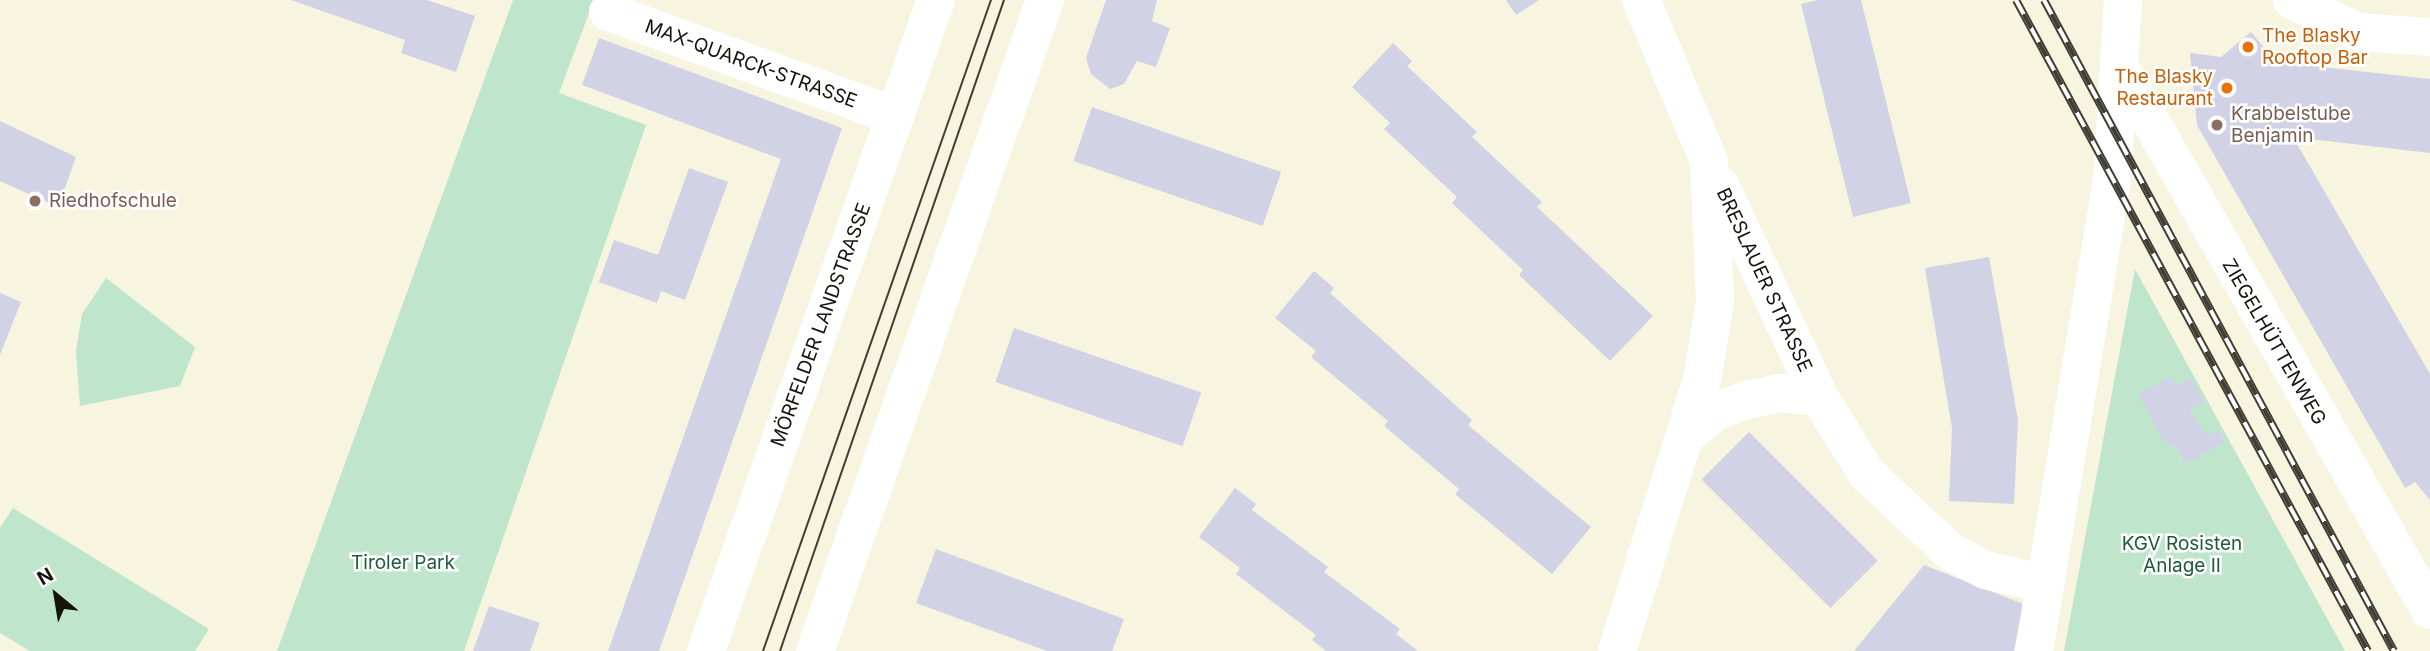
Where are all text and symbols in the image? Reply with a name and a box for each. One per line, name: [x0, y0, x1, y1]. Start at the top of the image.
street label: MAX-QUARCK-STRASSE: [642, 15, 860, 113]
place label: The Blasky Rooftop Bar: [2262, 25, 2368, 69]
marker: The Blasky Rooftop Bar: [2240, 39, 2256, 55]
place label: The Blasky Restaurant: [2114, 66, 2213, 110]
marker: The Blasky Restaurant: [2219, 80, 2235, 96]
place label: Krabbelstube Benjamin: [2231, 103, 2351, 147]
marker: Krabbelstube Benjamin: [2209, 117, 2225, 133]
street label: BRESLAUER STRASSE: [1711, 184, 1817, 376]
place label: Riedhofschule: [49, 190, 177, 212]
marker: Riedhofschule: [27, 193, 43, 209]
street label: MÖRFELDER LANDSTRASSE: [766, 200, 876, 450]
street label: ZIEGELHÜTTENWEG: [2217, 255, 2331, 429]
park label: KGV Rosisten Anlage II: [2122, 533, 2242, 577]
park label: Tiroler Park: [351, 552, 455, 574]
north arrow: [21, 560, 91, 630]
text: N: [33, 563, 57, 590]

